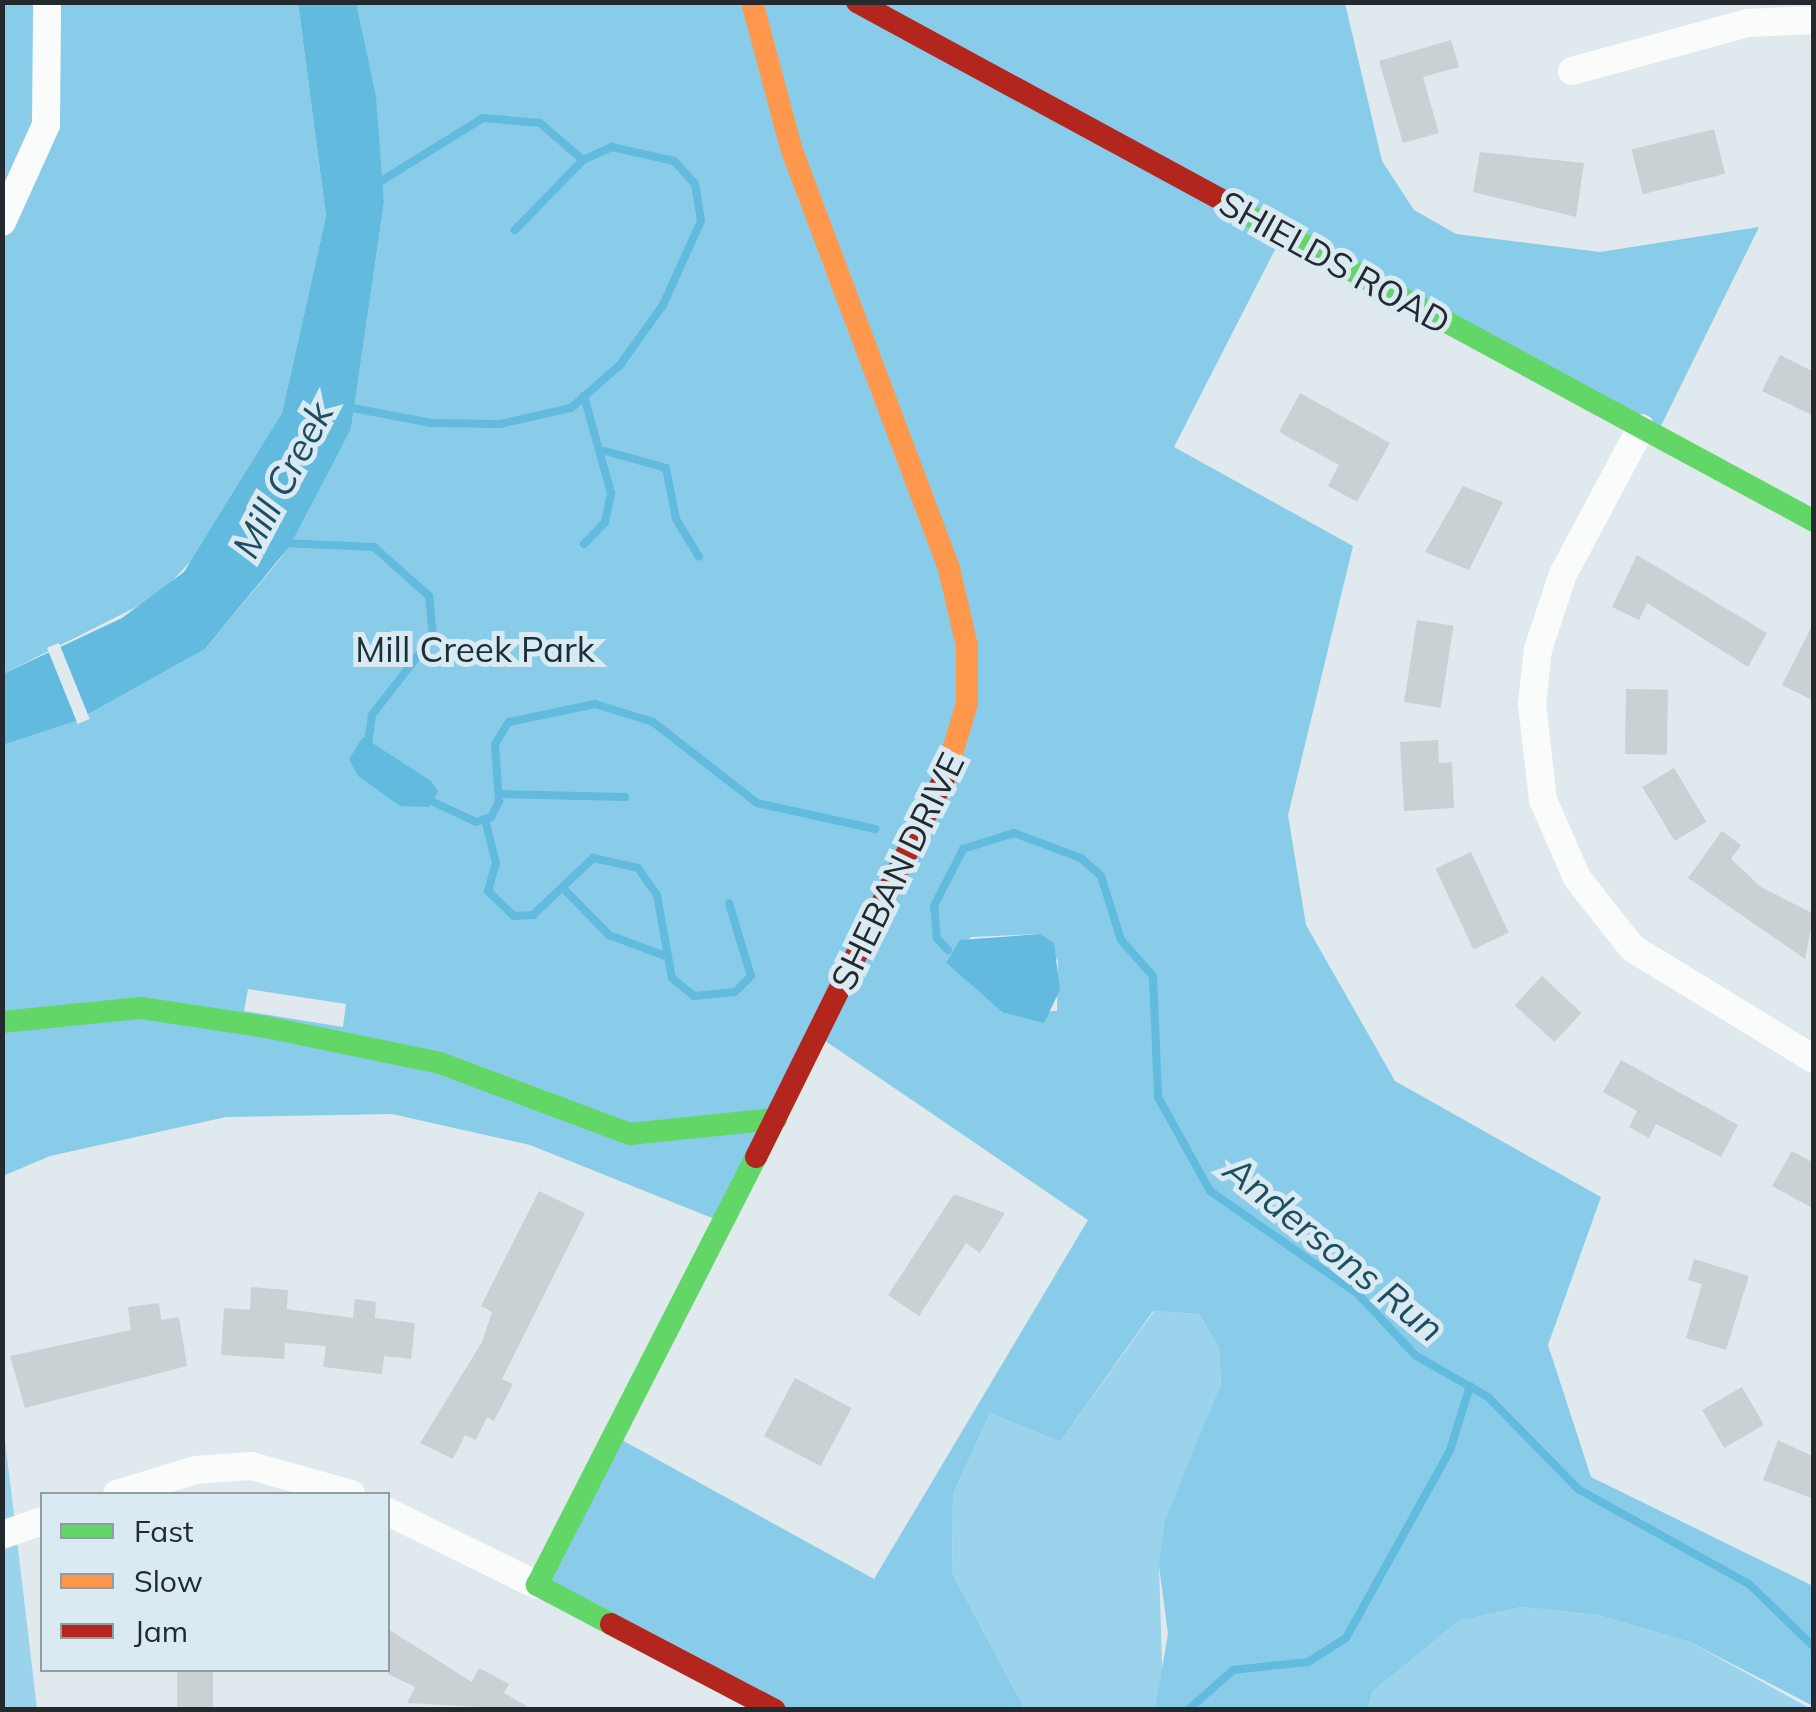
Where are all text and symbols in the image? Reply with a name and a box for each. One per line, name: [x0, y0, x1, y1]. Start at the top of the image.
street label: SHIELDS ROAD: [1212, 181, 1458, 343]
water label: Mill Creek: [223, 394, 343, 566]
park label: Mill Creek Park: [355, 628, 595, 670]
street label: SHEBAN DRIVE: [822, 746, 972, 996]
water label: Andersons Run: [1215, 1147, 1453, 1351]
legend: [40, 1492, 390, 1672]
text: Fast: [134, 1512, 194, 1550]
text: Slow: [134, 1562, 203, 1600]
text: Jam: [134, 1612, 188, 1650]

